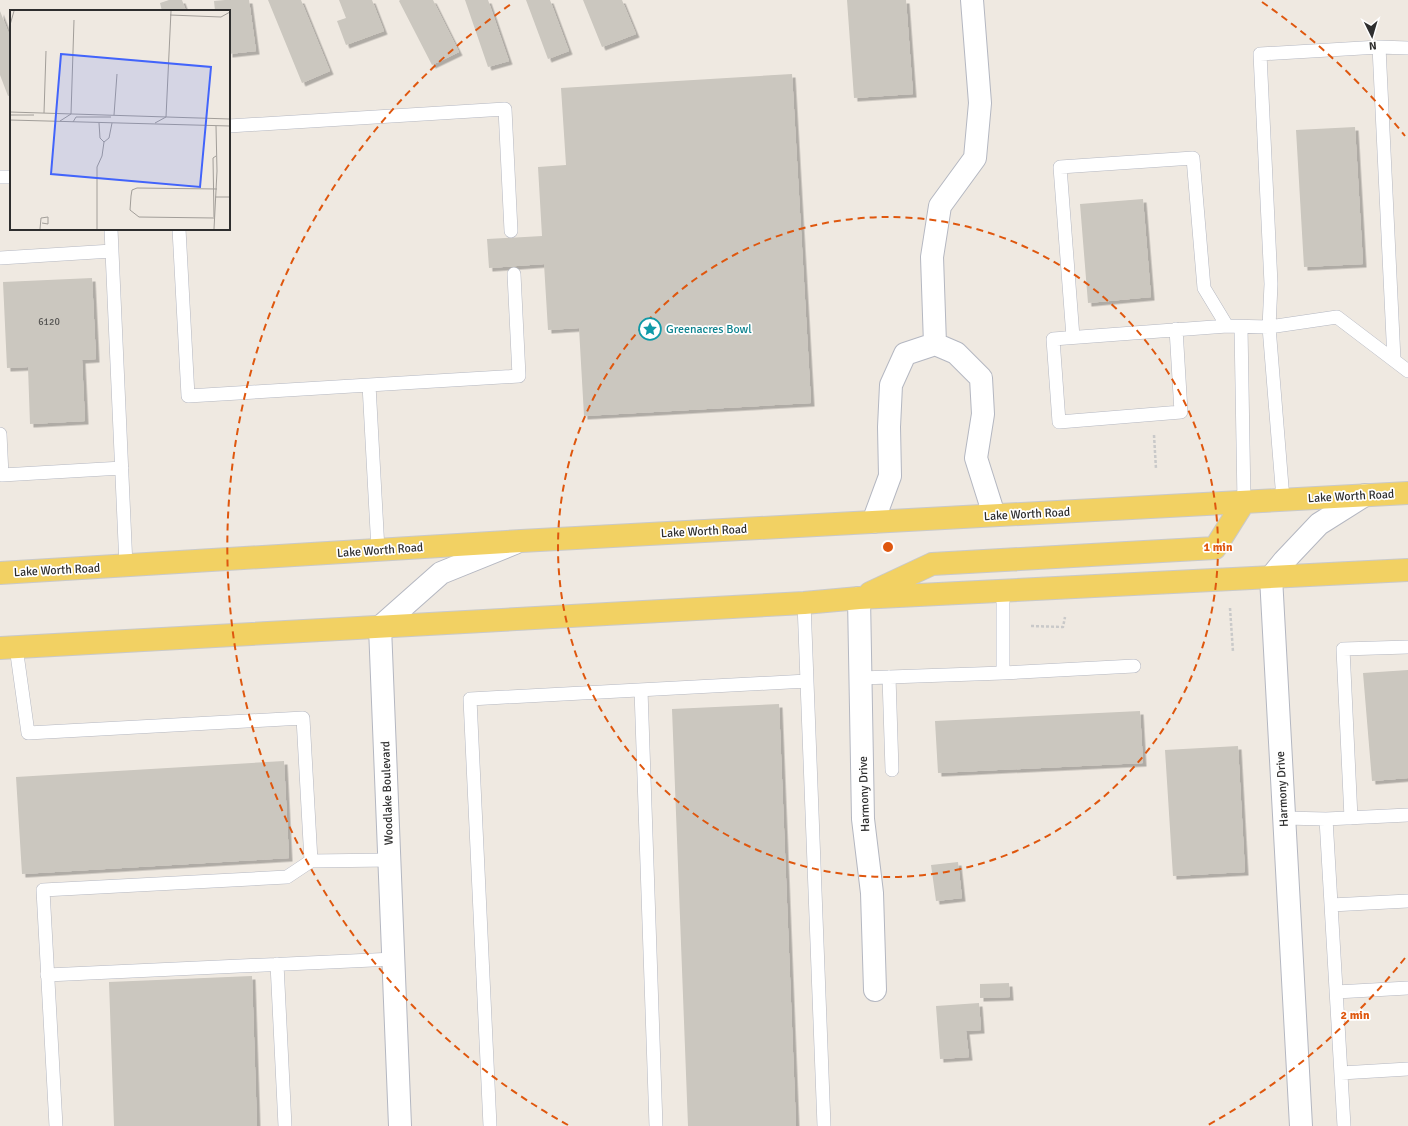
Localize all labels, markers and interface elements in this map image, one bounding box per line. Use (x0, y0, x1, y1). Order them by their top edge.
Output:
inset map (10, 10, 230, 230)
north arrow (1352, 16, 1392, 56)
text: N (1368, 39, 1377, 52)
house number: 6120 (38, 316, 60, 328)
place icon: Greenacres Bowl (637, 316, 663, 342)
place label: Greenacres Bowl (666, 322, 752, 337)
street label: Lake Worth Road (1308, 487, 1395, 506)
street label: Lake Worth Road (984, 505, 1071, 524)
street label: Lake Worth Road (661, 522, 748, 541)
street label: Lake Worth Road (336, 540, 424, 561)
centre of rings (881, 540, 895, 554)
text: 1 min (1204, 540, 1233, 555)
street label: Lake Worth Road (14, 561, 101, 580)
street label: Woodlake Boulevard (378, 741, 397, 845)
street label: Harmony Drive (1273, 751, 1292, 827)
street label: Harmony Drive (856, 756, 873, 832)
text: 2 min (1341, 1008, 1370, 1023)

